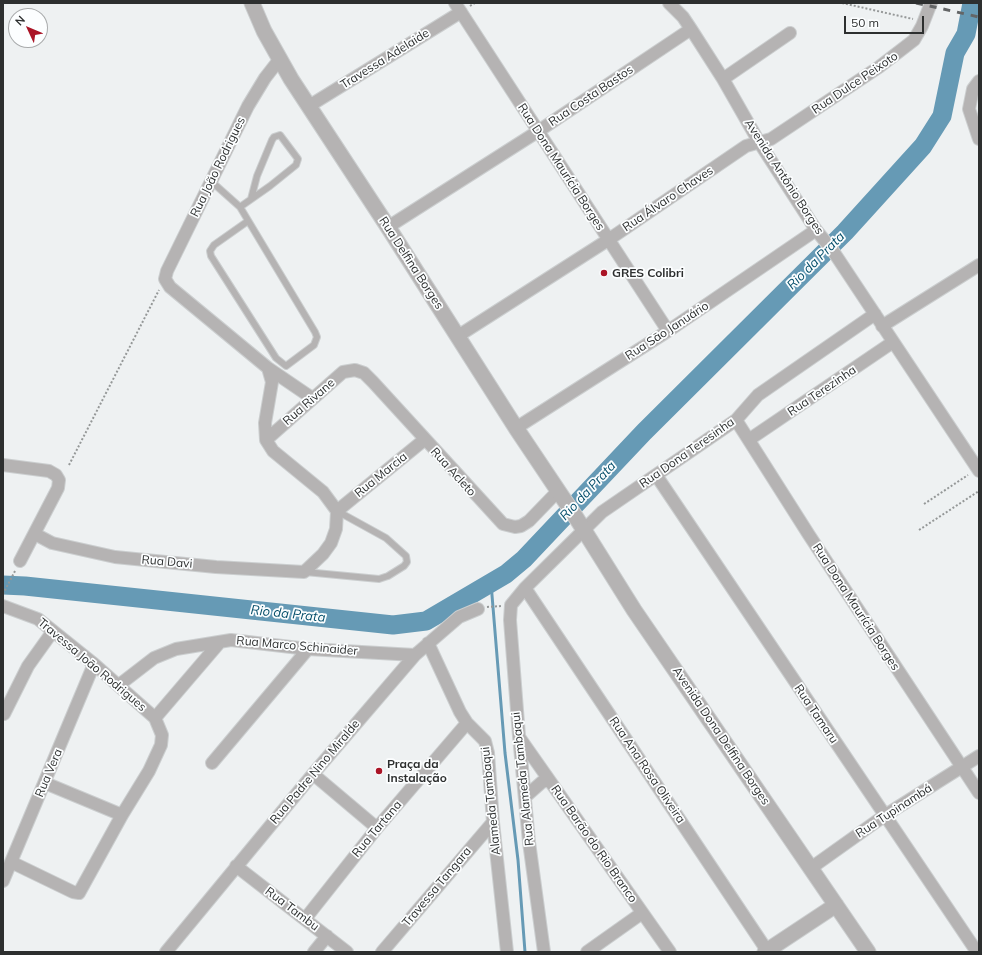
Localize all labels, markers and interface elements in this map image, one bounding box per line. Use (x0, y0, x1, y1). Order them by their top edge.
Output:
north arrow (8, 8, 48, 48)
scale bar (846, 8, 926, 34)
text: N (12, 13, 28, 28)
text: 50 m (851, 15, 879, 30)
street label: Travessa Adelaide (338, 26, 432, 92)
street label: Rua Dulce Peixoto (809, 49, 901, 117)
street label: Rua Costa Bastos (546, 62, 636, 130)
street label: Rua Dona Maurícia Borges (515, 101, 607, 233)
street label: Rua João Rodrigues (188, 115, 248, 219)
street label: Avenida Antônio Borges (741, 117, 827, 237)
street label: Rua Álvaro Chaves (620, 163, 716, 235)
street label: Rua Delfina Borges (376, 214, 446, 312)
water label: Rio da Prata (784, 229, 848, 293)
place label: GRES Colibri (612, 266, 684, 280)
marker: GRES Colibri (599, 268, 609, 278)
street label: Rua Sāo Januário (623, 299, 711, 363)
street label: Rua Terezinha (785, 363, 859, 419)
street label: Rua Rivane (280, 376, 338, 428)
street label: Rua Dona Teresinha (637, 415, 737, 491)
street label: Rua Acleto (427, 445, 479, 499)
street label: Rua Marcia (352, 449, 410, 501)
water label: Rio da Prata (557, 458, 619, 524)
street label: Rua Dona Maurícia Borges (810, 541, 902, 673)
street label: Rua Davi (141, 553, 193, 571)
water label: Rio da Prata (250, 602, 326, 626)
street label: Travessa Joāo Rodrigues (35, 615, 149, 715)
street label: Rua Marco Schinaider (236, 634, 358, 658)
street label: Avenida Dona Delfina Borges (669, 664, 773, 808)
street label: Rua Tamaru (791, 682, 841, 746)
street label: Rua Alameda Tambaqui (509, 711, 537, 847)
street label: Rua Ana Rosa Oliveira (606, 714, 688, 826)
street label: Rua Padre Nino Miralde (267, 717, 363, 827)
street label: Alameda Tambaqui (478, 746, 504, 856)
street label: Rua Vera (32, 747, 66, 799)
place label: Praça da Instalação (387, 757, 447, 785)
marker: Praça da Instalação (374, 766, 384, 776)
street label: Rua Tupinambá (853, 781, 935, 841)
street label: Rua Barão do Rio Branco (548, 782, 640, 906)
street label: Rua Tartana (349, 798, 405, 860)
street label: Travessa Tangara (400, 844, 474, 930)
street label: Rua Tambu (262, 884, 322, 934)

